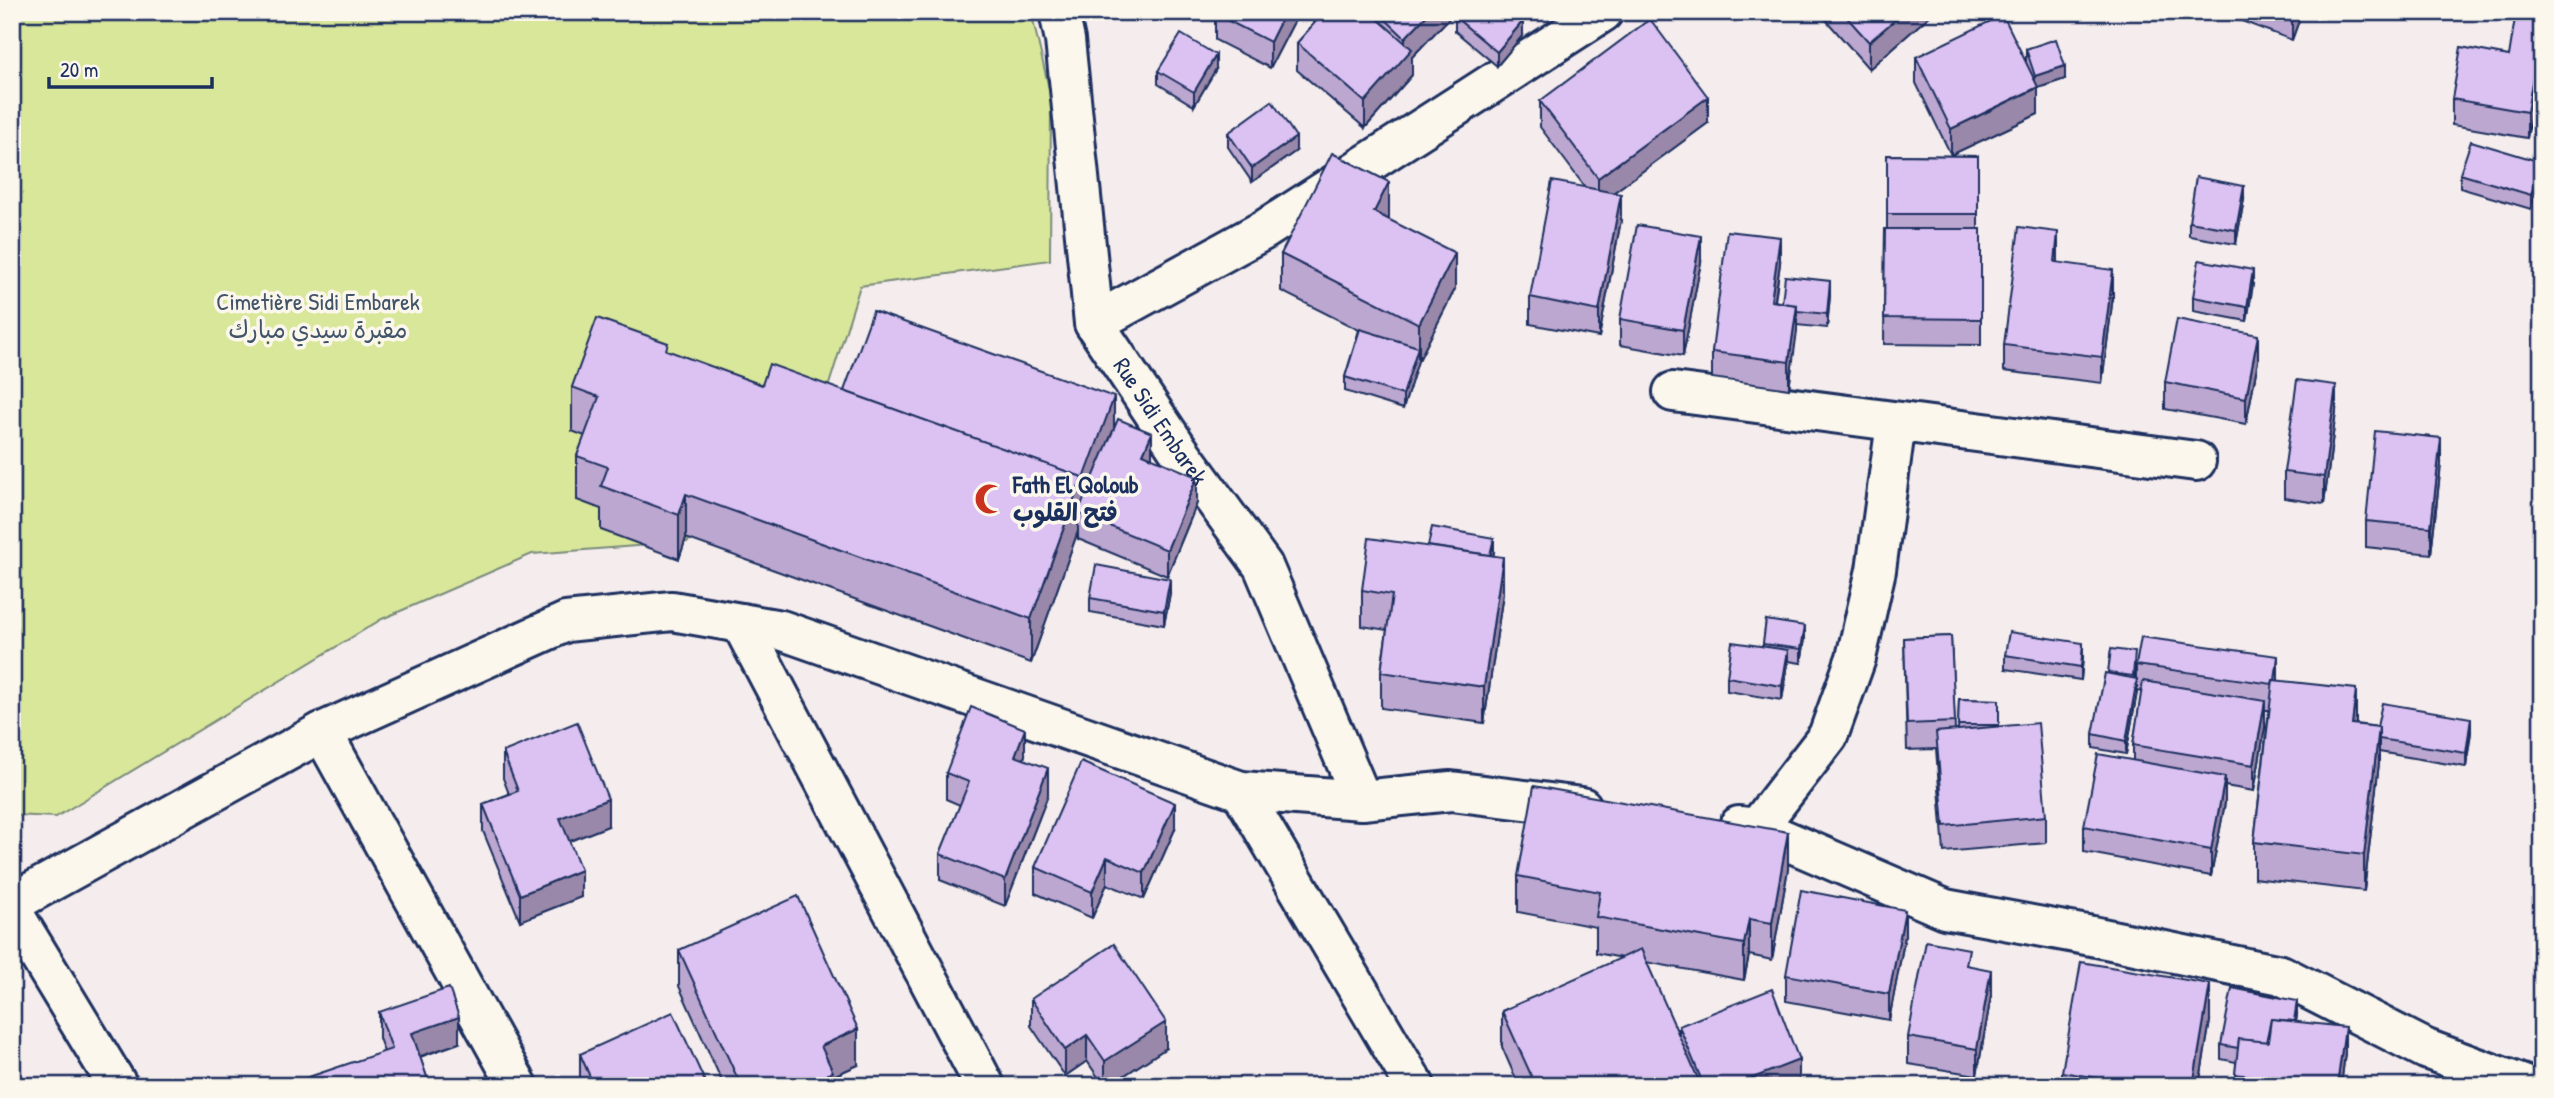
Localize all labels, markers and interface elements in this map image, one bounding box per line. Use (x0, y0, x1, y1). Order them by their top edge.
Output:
scale bar (49, 46, 212, 90)
text: 20 m (60, 55, 98, 84)
park label: Cimetière Sidi Embarek مقبرة سيدي مبارك (216, 285, 420, 347)
street label: Rue Sidi Embarek (1107, 351, 1216, 491)
place label: Fath El Qoloub فتح القلوب (1012, 468, 1139, 529)
mosque icon: Fath El Qoloub فتح القلوب (973, 482, 1007, 516)

